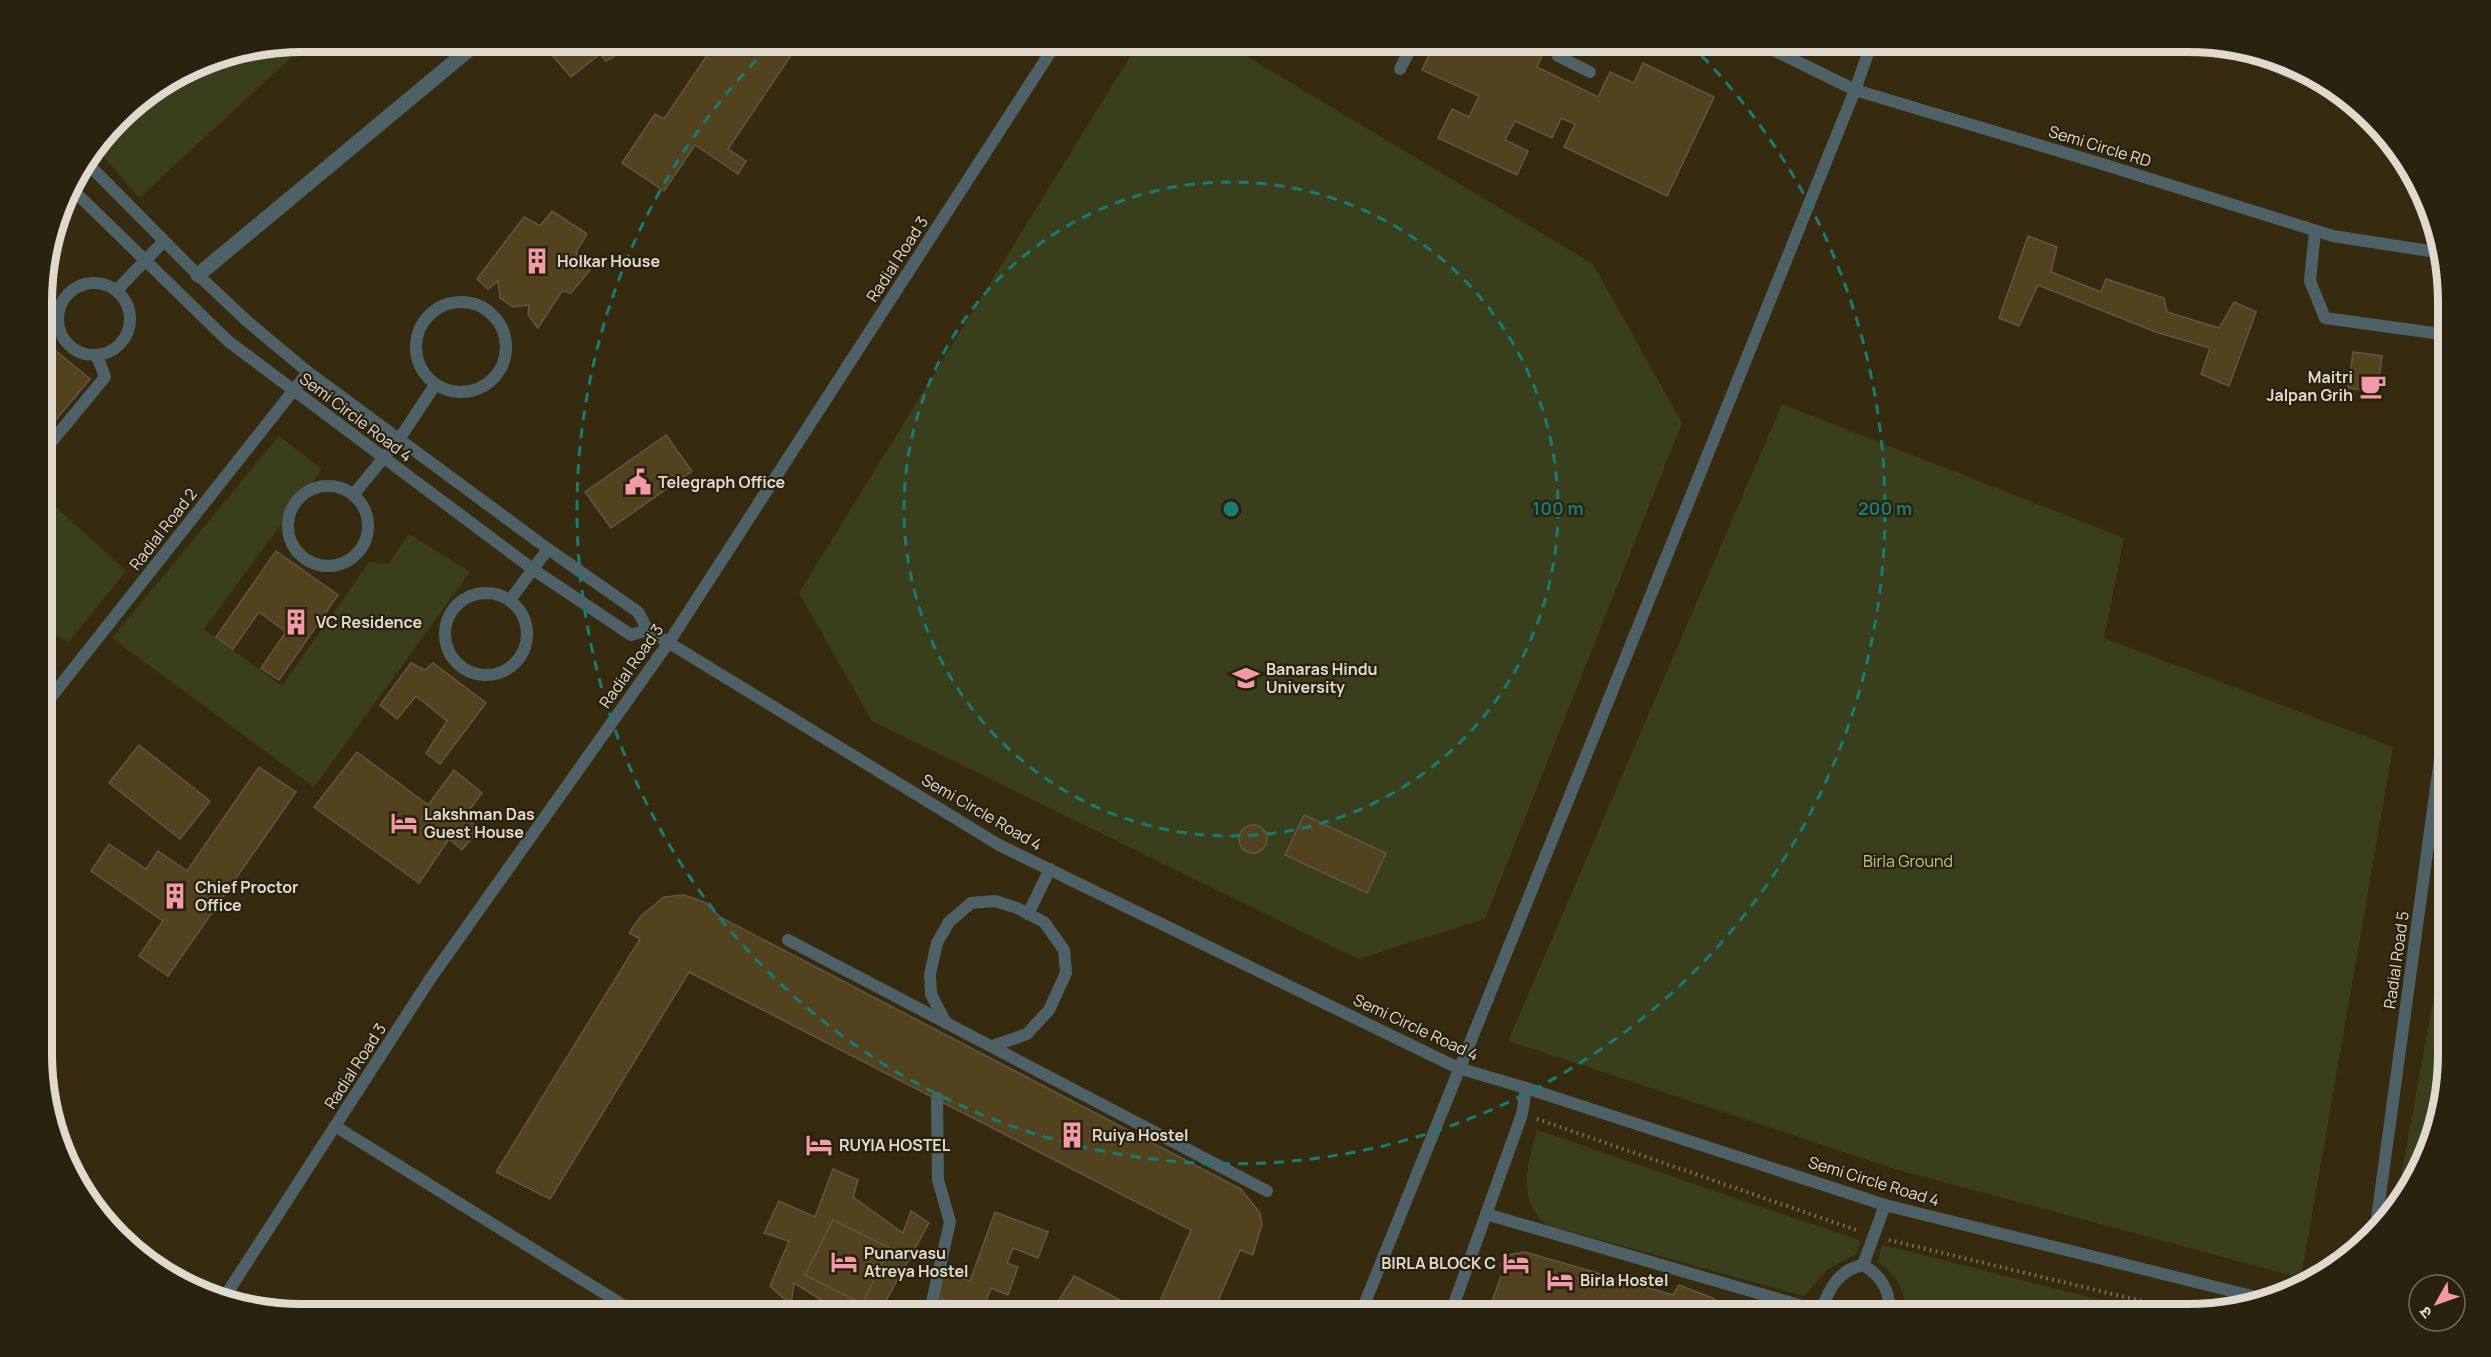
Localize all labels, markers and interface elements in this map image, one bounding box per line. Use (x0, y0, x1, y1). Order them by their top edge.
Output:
street label: Semi Circle RD (2046, 120, 2154, 172)
street label: Radial Road 3 (861, 212, 933, 306)
building icon: Holkar House (522, 246, 552, 276)
place label: Holkar House (557, 250, 660, 272)
place label: Maitri Jalpan Grih (2266, 366, 2353, 406)
street label: Semi Circle Road 4 (295, 367, 417, 467)
cafe icon: Maitri Jalpan Grih (2358, 371, 2388, 401)
public building icon: Telegraph Office (623, 467, 653, 497)
place label: Telegraph Office (658, 471, 786, 493)
street label: Radial Road 2 (124, 484, 202, 574)
text: 100 m (1532, 496, 1584, 520)
text: 200 m (1858, 496, 1912, 520)
centre of rings (1221, 499, 1241, 519)
building icon: VC Residence (281, 607, 311, 637)
place label: VC Residence (316, 611, 422, 633)
street label: Radial Road 3 (594, 620, 668, 712)
place label: Banaras Hindu University (1266, 658, 1378, 698)
school or university icon: Banaras Hindu University (1231, 663, 1261, 693)
street label: Semi Circle Road 4 (918, 769, 1046, 855)
place label: Lakshman Das Guest House (424, 803, 535, 843)
hotel icon: Lakshman Das Guest House (389, 808, 419, 838)
park label: Birla Ground (1863, 850, 1953, 872)
place label: Chief Proctor Office (195, 876, 299, 916)
building icon: Chief Proctor Office (160, 881, 190, 911)
street label: Radial Road 5 (2378, 910, 2414, 1010)
street label: Semi Circle Road 4 (1350, 988, 1482, 1066)
street label: Radial Road 3 (319, 1019, 391, 1113)
building icon: Ruiya Hostel (1057, 1120, 1087, 1150)
place label: Ruiya Hostel (1092, 1124, 1189, 1146)
hotel icon: RUYIA HOSTEL (804, 1130, 834, 1160)
place label: RUYIA HOSTEL (839, 1134, 951, 1156)
street label: Semi Circle Road 4 (1806, 1151, 1942, 1211)
place label: Punarvasu Atreya Hostel (864, 1242, 969, 1282)
hotel icon: Punarvasu Atreya Hostel (829, 1247, 859, 1277)
hotel icon: BIRLA BLOCK C (1501, 1248, 1531, 1278)
place label: BIRLA BLOCK C (1381, 1252, 1496, 1274)
hotel icon: Birla Hostel (1545, 1265, 1575, 1295)
place label: Birla Hostel (1580, 1269, 1668, 1291)
north arrow (2407, 1273, 2467, 1333)
text: उ (2414, 1302, 2437, 1323)

